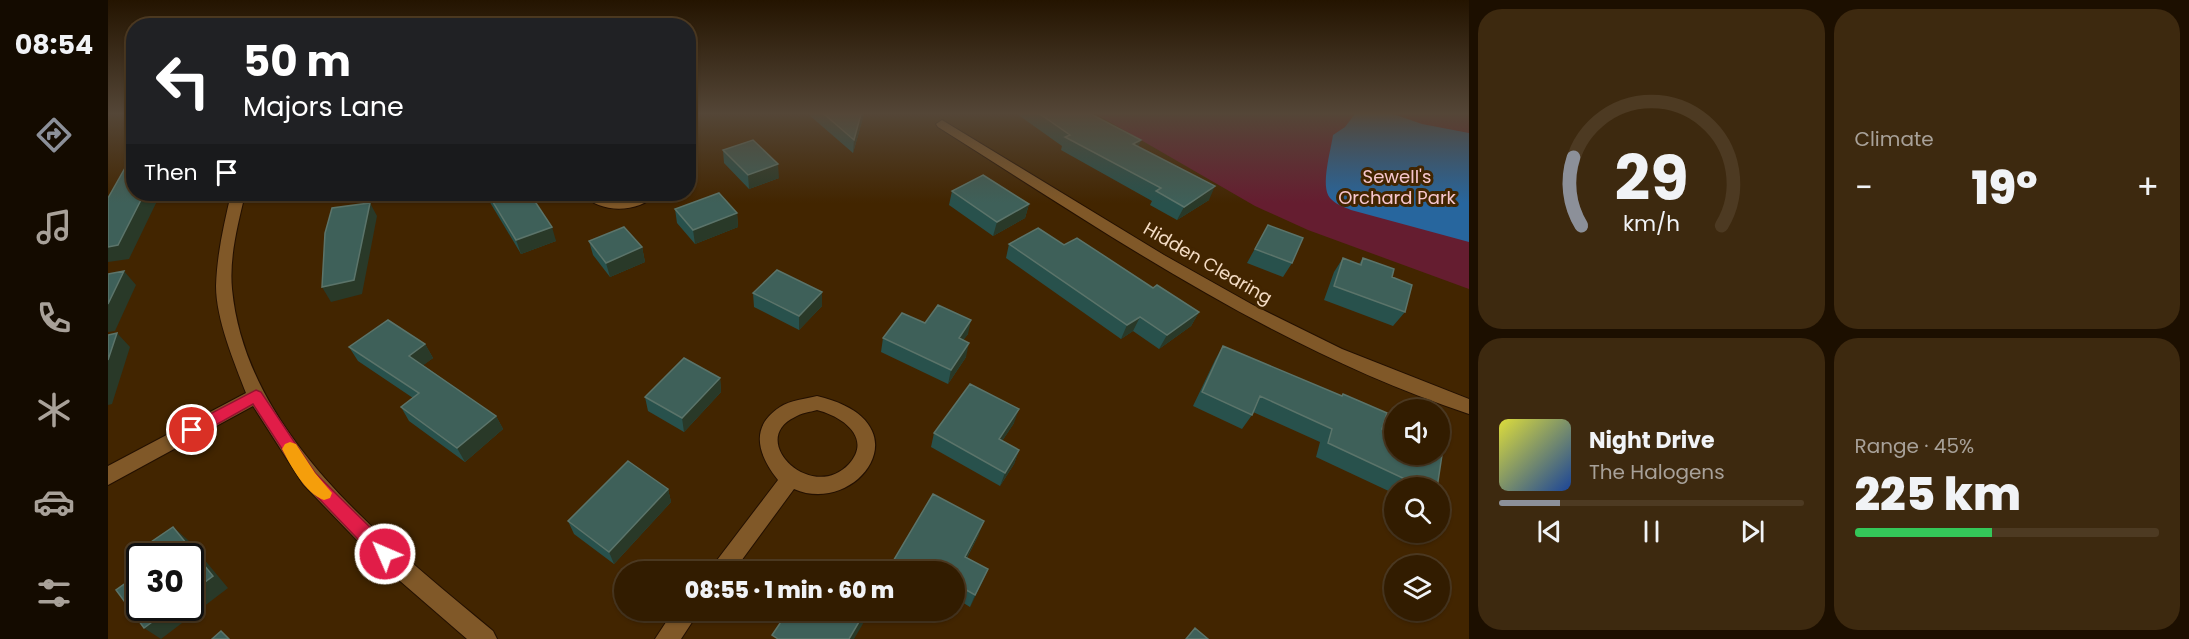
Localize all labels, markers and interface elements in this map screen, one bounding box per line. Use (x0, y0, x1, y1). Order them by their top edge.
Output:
text: 08:54 (15, 26, 93, 63)
text: 50 m (243, 32, 351, 91)
icon: left (144, 42, 222, 120)
text: Majors Lane (243, 88, 404, 125)
icon: directions (33, 114, 75, 156)
text: Climate (1855, 125, 1934, 153)
text: 29 (1614, 134, 1688, 222)
icon: arrive (210, 156, 243, 189)
text: Then (144, 157, 198, 188)
text: 19° (1971, 157, 2038, 220)
park label: Sewell's Orchard Park (1338, 164, 1457, 210)
text: − (1855, 164, 1873, 211)
text: + (2136, 164, 2159, 211)
icon: music (33, 206, 75, 248)
text: km/h (1623, 208, 1680, 239)
street label: Hidden Clearing (1139, 216, 1277, 310)
icon: phone (33, 297, 75, 339)
icon: climate (33, 389, 75, 431)
map controls (1384, 399, 1450, 621)
button: sound (1384, 399, 1450, 465)
pin (166, 404, 217, 455)
icon: arrive (175, 413, 208, 446)
text: Night Drive (1589, 425, 1715, 456)
text: Range · 45% (1855, 432, 1974, 460)
text: The Halogens (1589, 458, 1725, 486)
text: 225 km (1855, 463, 2021, 526)
button: search (1384, 477, 1450, 543)
icon: car (33, 481, 75, 523)
icon: previous (1533, 515, 1566, 548)
icon: pause (1635, 515, 1668, 548)
icon: next (1736, 515, 1769, 548)
position arrow (353, 522, 417, 586)
speed limit sign: 30 (126, 543, 204, 621)
button: layers (1384, 555, 1450, 621)
icon: filters (33, 572, 75, 614)
text: 08:55 · 1 min · 60 m (685, 575, 894, 606)

